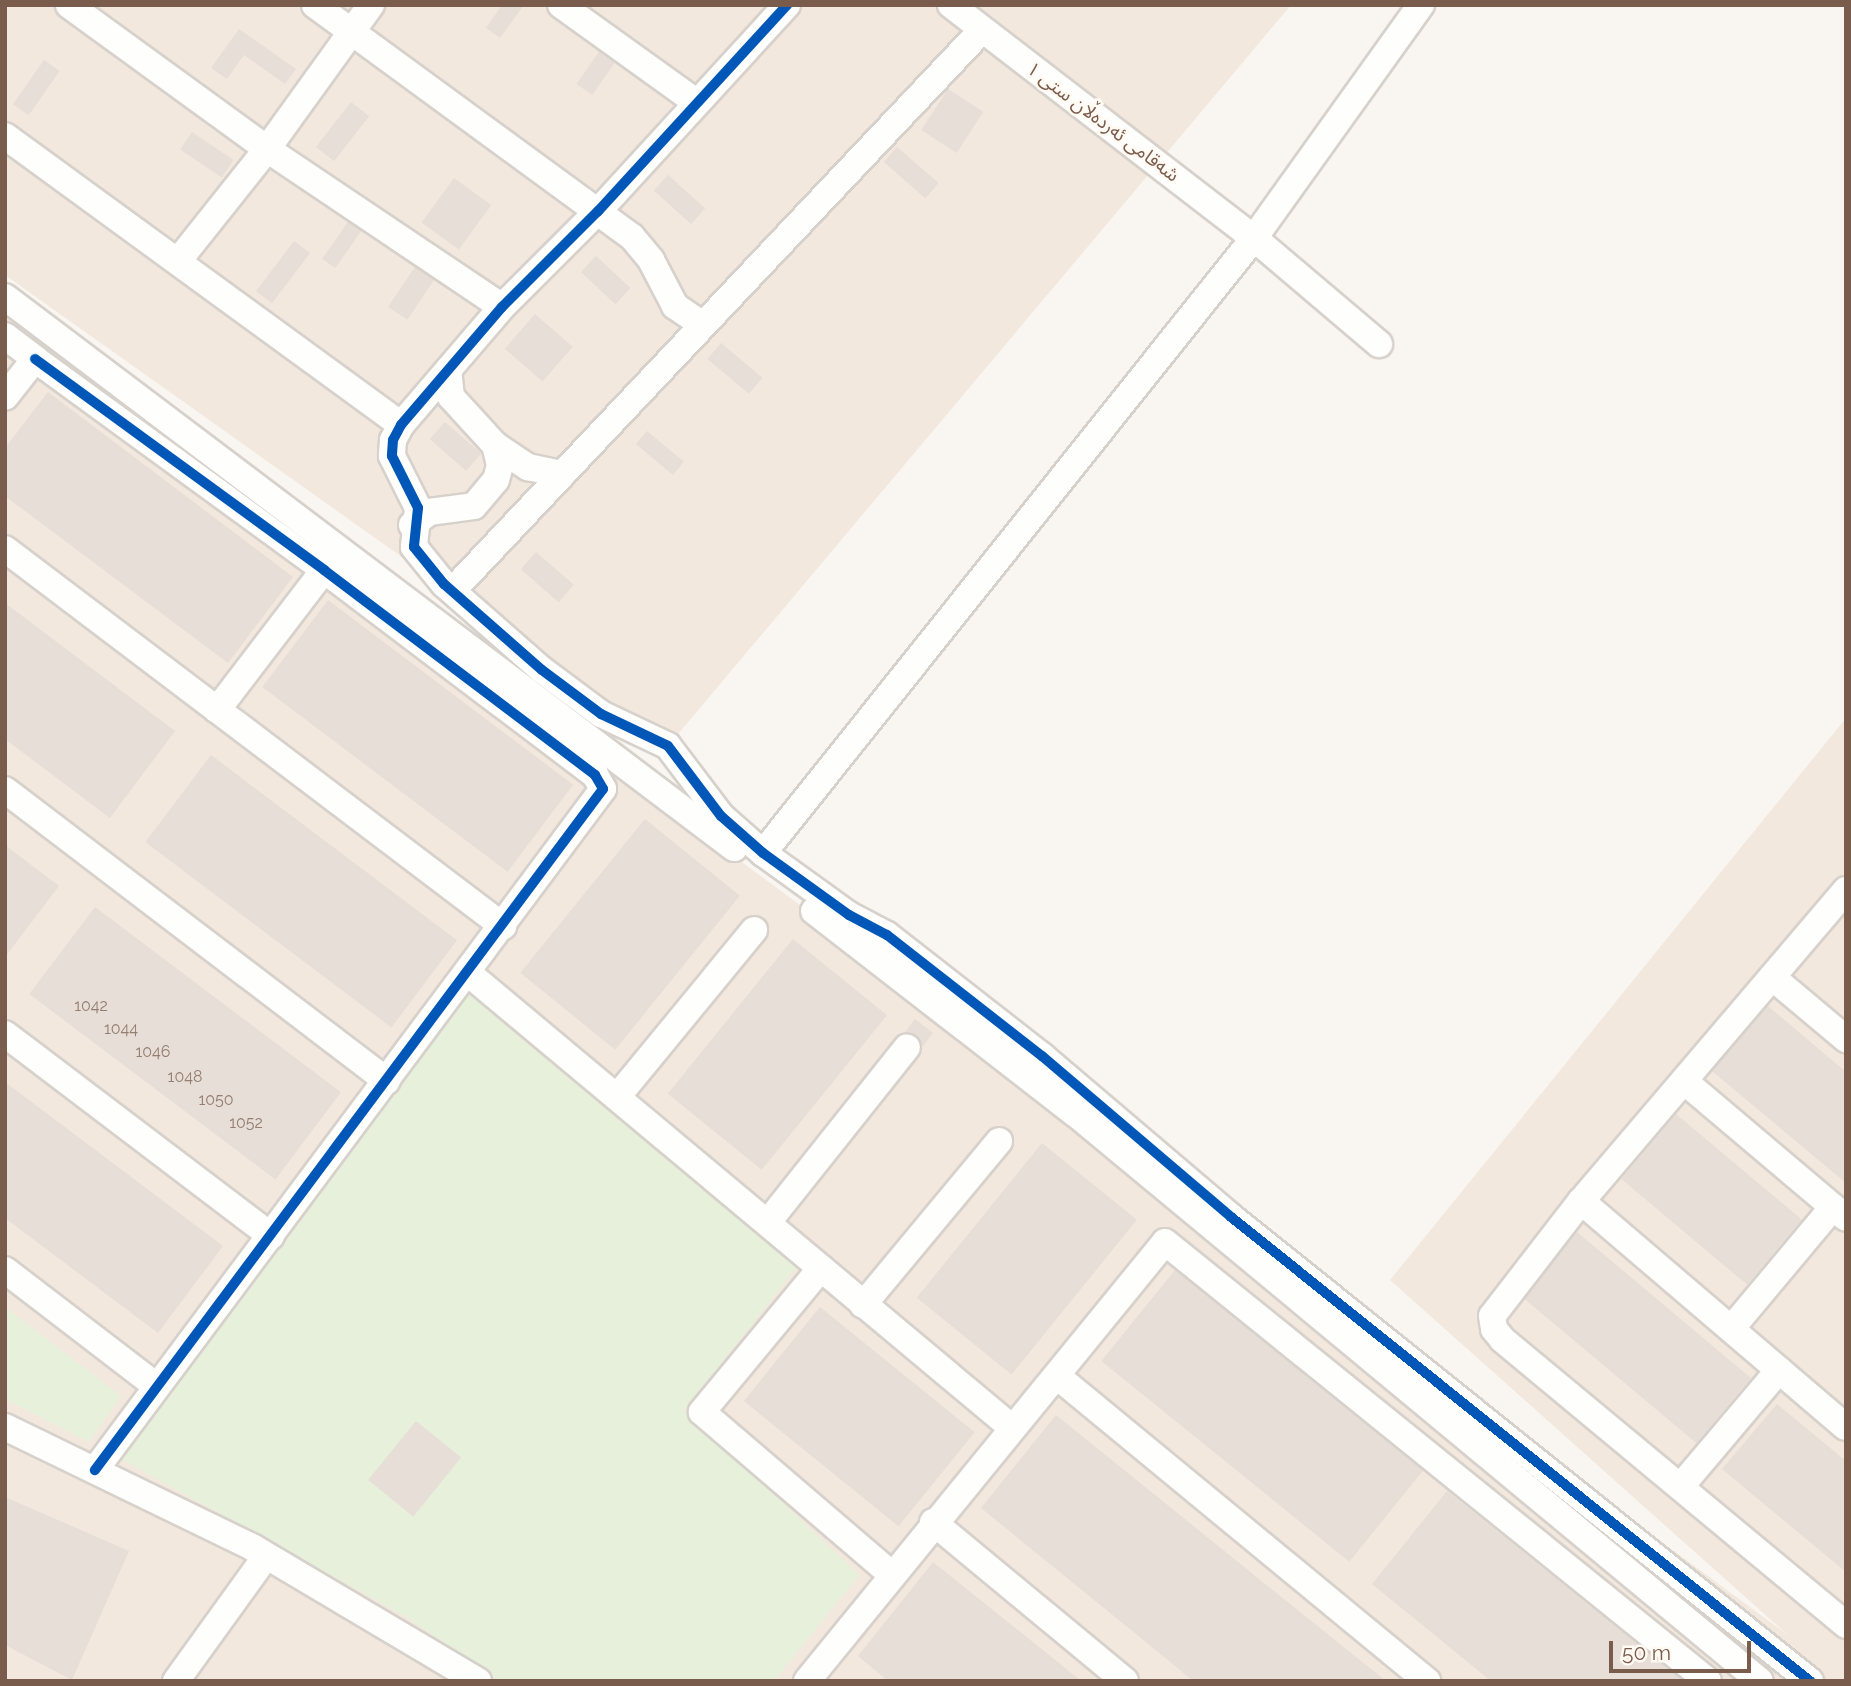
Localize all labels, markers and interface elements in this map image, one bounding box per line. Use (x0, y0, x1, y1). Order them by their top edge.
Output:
street label: شەقامی ئەردەڵان ستی ١ (1022, 57, 1184, 187)
house number: 1042 (74, 996, 108, 1016)
house number: 1044 (104, 1019, 138, 1039)
house number: 1046 (135, 1042, 171, 1062)
house number: 1048 (168, 1067, 202, 1087)
house number: 1050 (198, 1090, 234, 1110)
house number: 1052 (229, 1113, 263, 1133)
scale bar (1613, 1626, 1755, 1670)
text: 50 m (1622, 1640, 1671, 1665)

